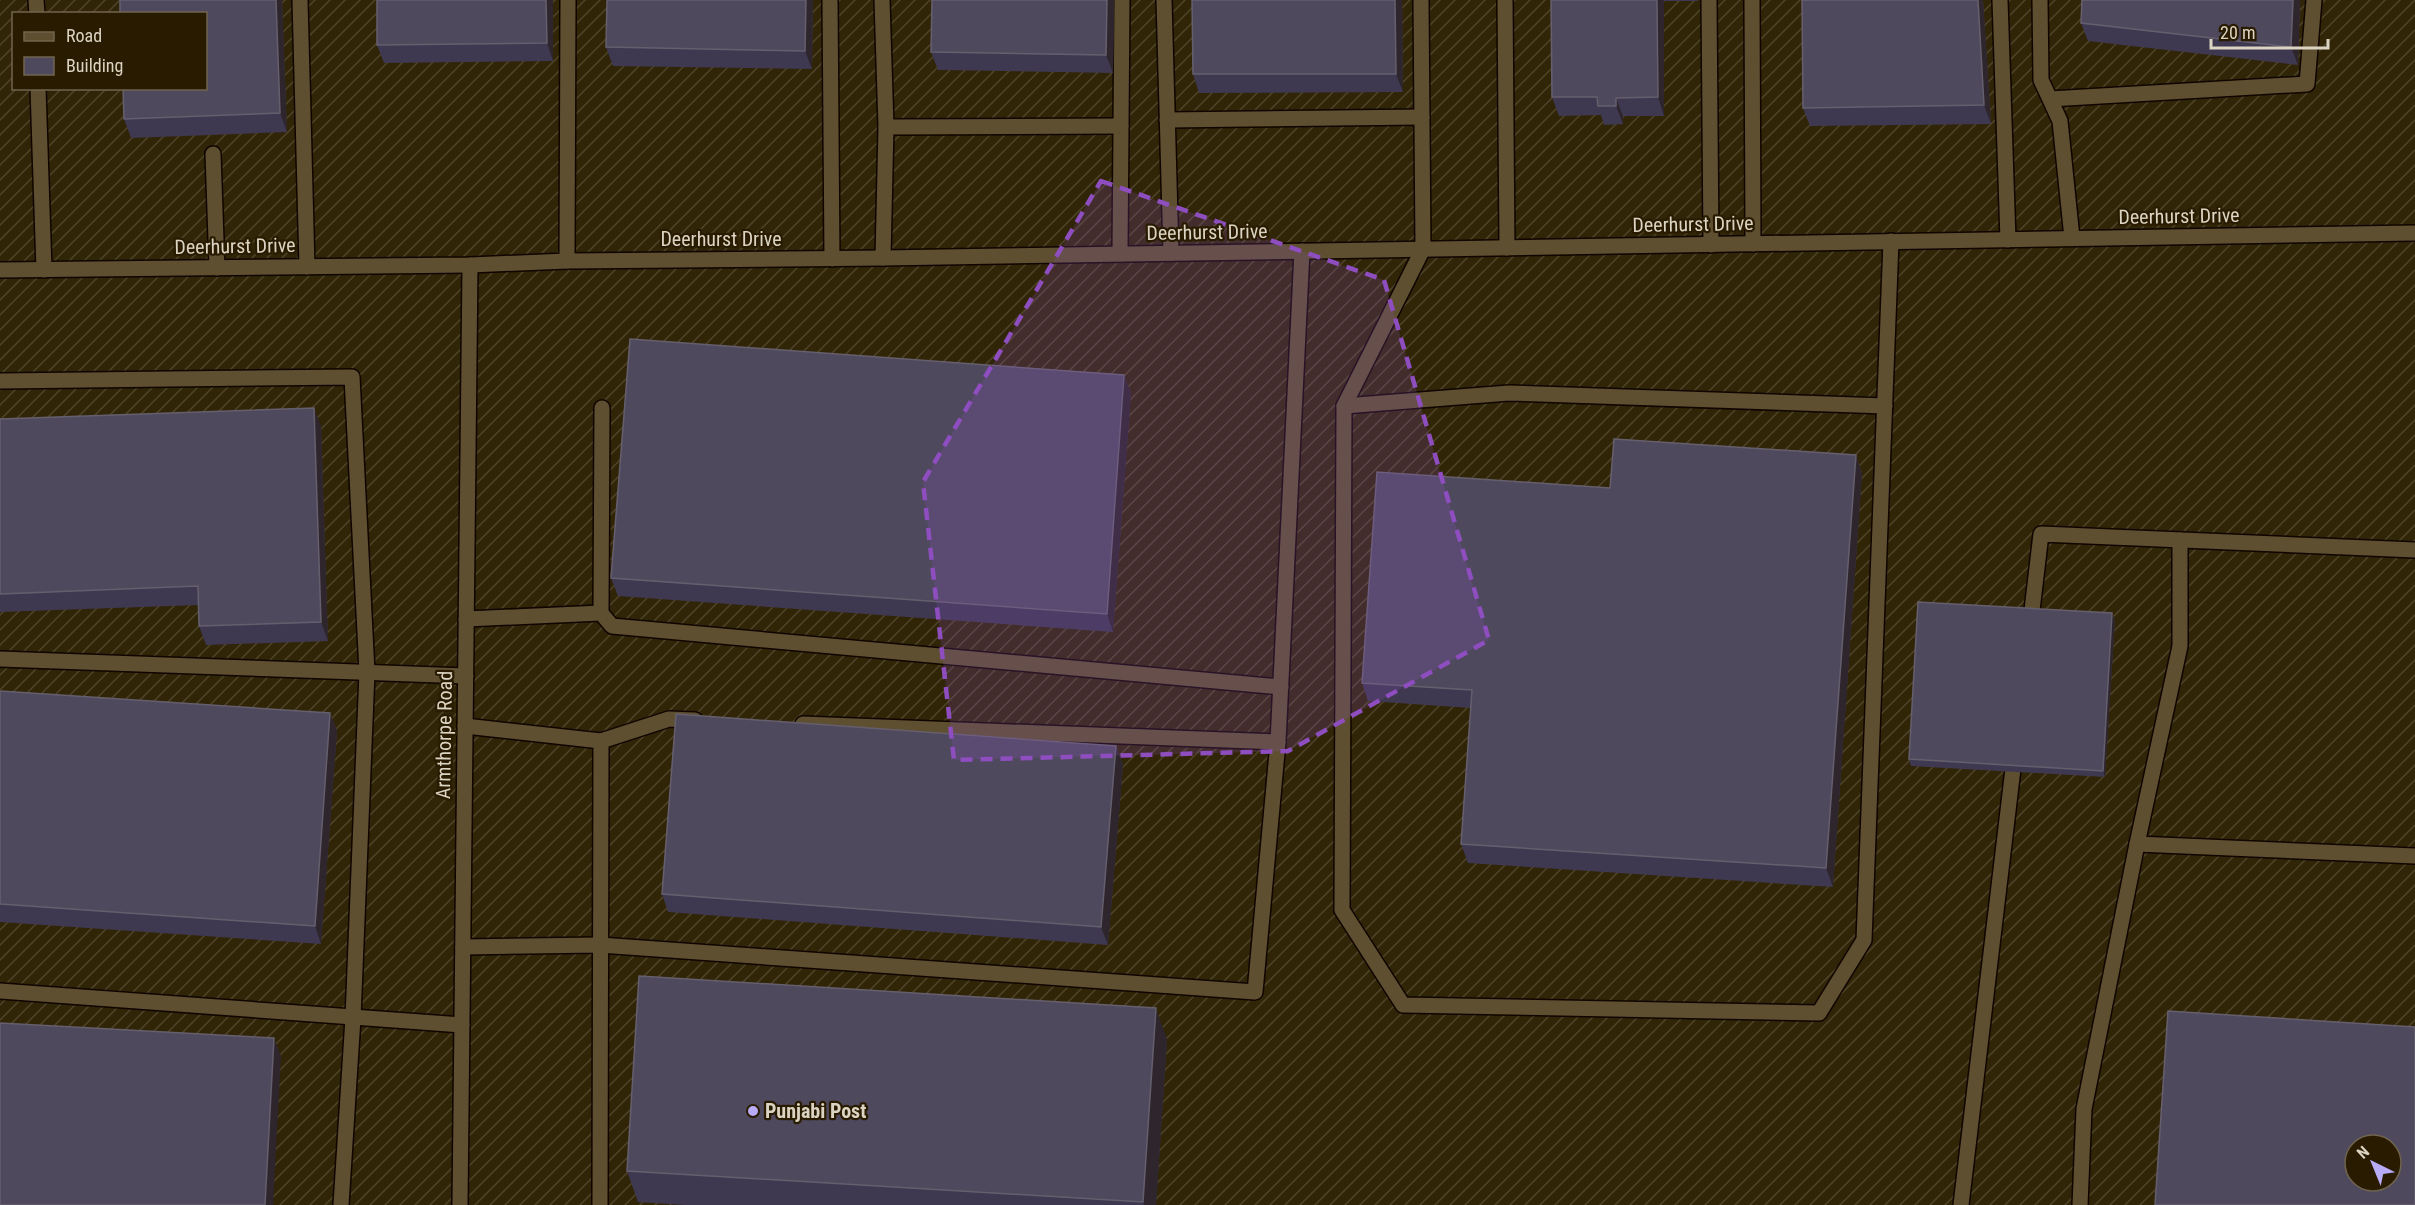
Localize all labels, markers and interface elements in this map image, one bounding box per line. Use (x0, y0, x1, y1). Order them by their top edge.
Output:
legend (12, 12, 207, 90)
scale bar (2211, 12, 2328, 50)
text: 20 m (2220, 22, 2255, 43)
text: Road (66, 25, 102, 46)
text: Building (66, 55, 123, 76)
street label: Deerhurst Drive (2118, 203, 2240, 229)
street label: Deerhurst Drive (1632, 211, 1754, 237)
street label: Deerhurst Drive (1146, 219, 1268, 245)
street label: Deerhurst Drive (660, 227, 782, 251)
street label: Deerhurst Drive (174, 233, 296, 259)
street label: Armthorpe Road (431, 671, 457, 799)
place label: Punjabi Post (765, 1099, 866, 1123)
marker: Punjabi Post (746, 1104, 760, 1118)
north arrow (2343, 1133, 2403, 1193)
text: N (2353, 1142, 2373, 1163)

